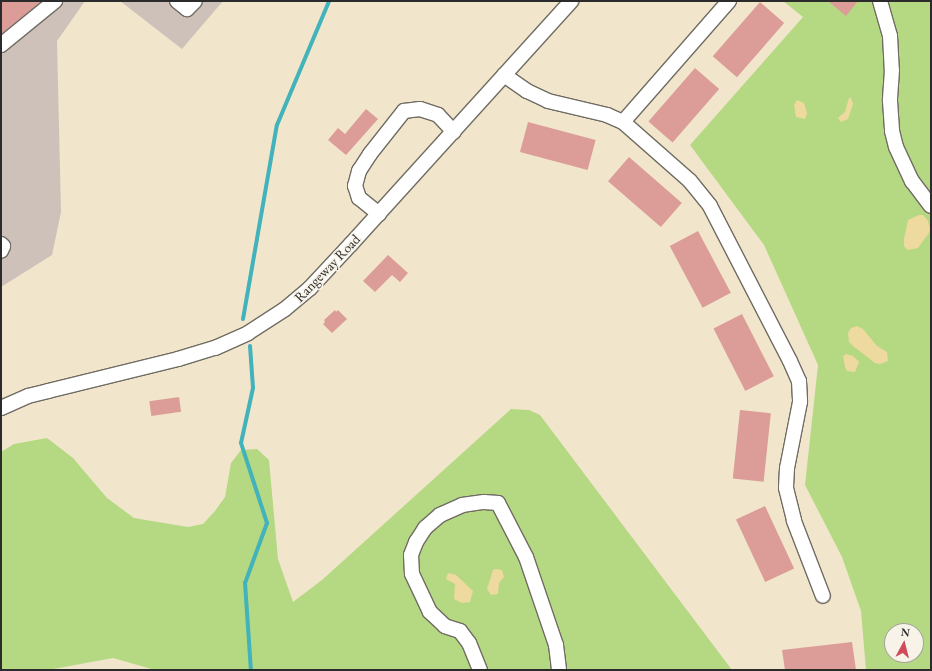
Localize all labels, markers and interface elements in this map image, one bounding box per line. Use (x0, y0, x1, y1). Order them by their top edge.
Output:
street label: Rangeway Road (291, 231, 363, 305)
north arrow (884, 623, 924, 663)
text: N (900, 625, 911, 640)

